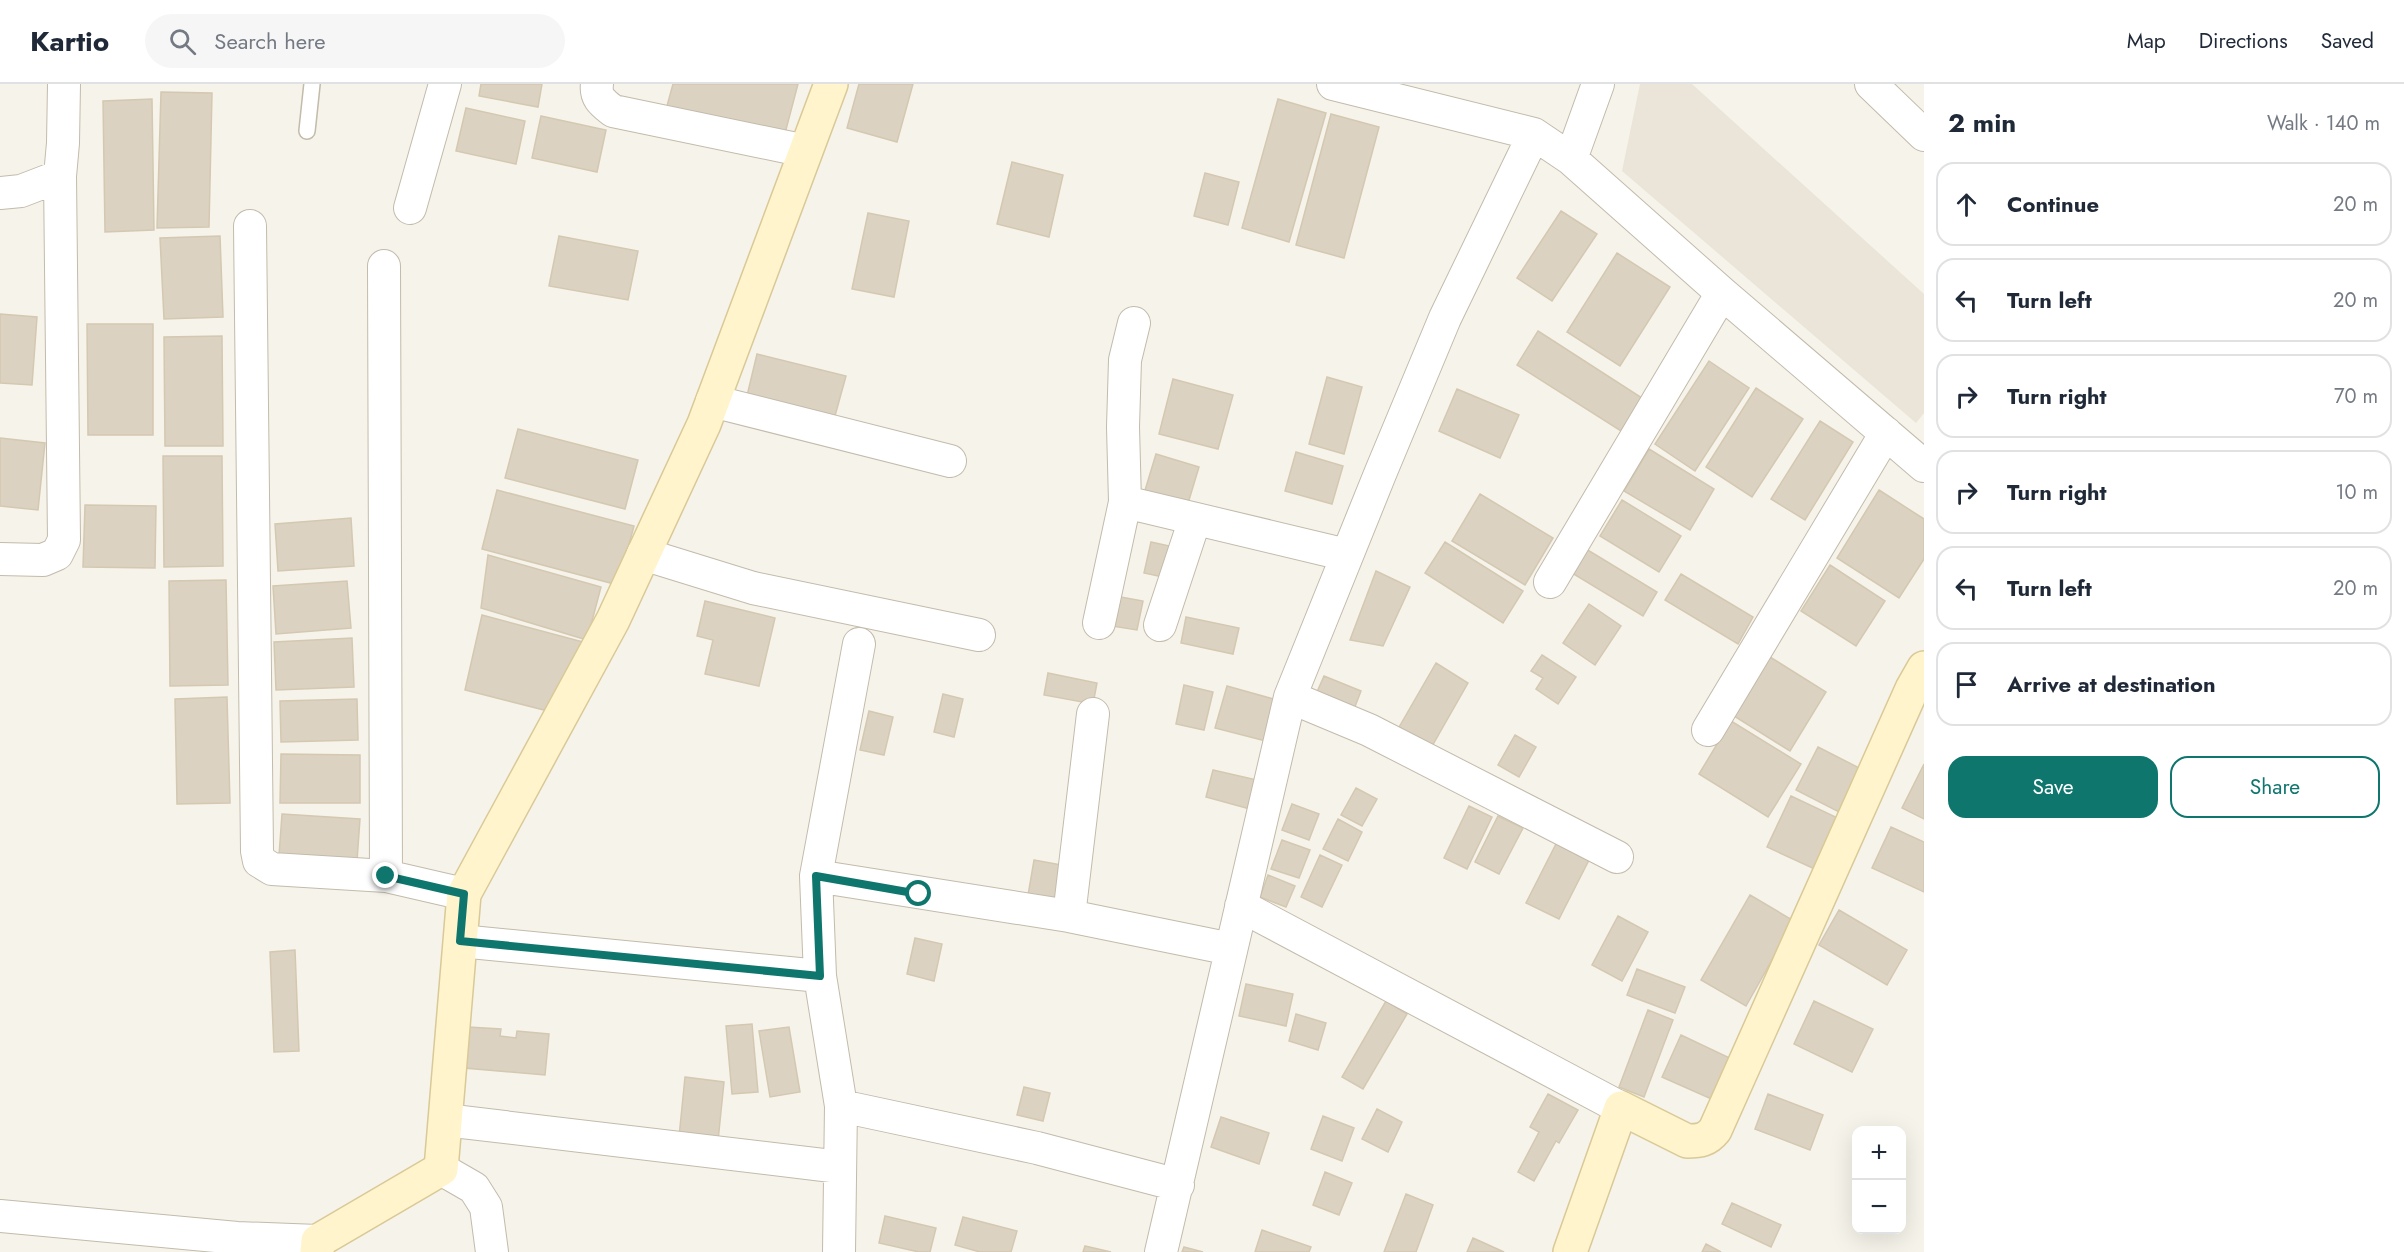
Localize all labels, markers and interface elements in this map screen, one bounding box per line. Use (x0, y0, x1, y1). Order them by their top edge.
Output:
search box (145, 14, 565, 68)
text: Kartio (30, 21, 109, 62)
icon: search (166, 25, 199, 58)
text: Search here (214, 25, 326, 57)
text: Map (2127, 26, 2166, 56)
text: Directions (2199, 26, 2288, 56)
text: Saved (2321, 26, 2374, 56)
text: 2 min (1948, 104, 2016, 142)
text: Walk · 140 m (2267, 109, 2380, 138)
icon: ahead (1950, 188, 1983, 221)
text: Continue (2007, 188, 2099, 220)
text: 20 m (2333, 190, 2378, 219)
icon: left (1950, 284, 1983, 317)
text: Turn left (2007, 284, 2092, 316)
text: 20 m (2333, 286, 2378, 315)
icon: right (1950, 380, 1983, 413)
text: Turn right (2007, 380, 2107, 412)
text: 70 m (2334, 382, 2378, 411)
icon: right (1950, 476, 1983, 509)
text: Turn right (2007, 476, 2107, 508)
text: 10 m (2335, 478, 2378, 507)
icon: left (1950, 572, 1983, 605)
text: Turn left (2007, 572, 2092, 604)
text: 20 m (2333, 574, 2378, 603)
icon: arrive (1950, 668, 1983, 701)
text: Arrive at destination (2007, 668, 2216, 700)
button: Save (1948, 756, 2158, 818)
button: Share (2170, 756, 2380, 818)
route end (372, 862, 398, 888)
route start (905, 880, 931, 906)
map controls (1852, 1126, 1906, 1234)
button: + (1852, 1126, 1906, 1180)
button: − (1852, 1180, 1906, 1234)

